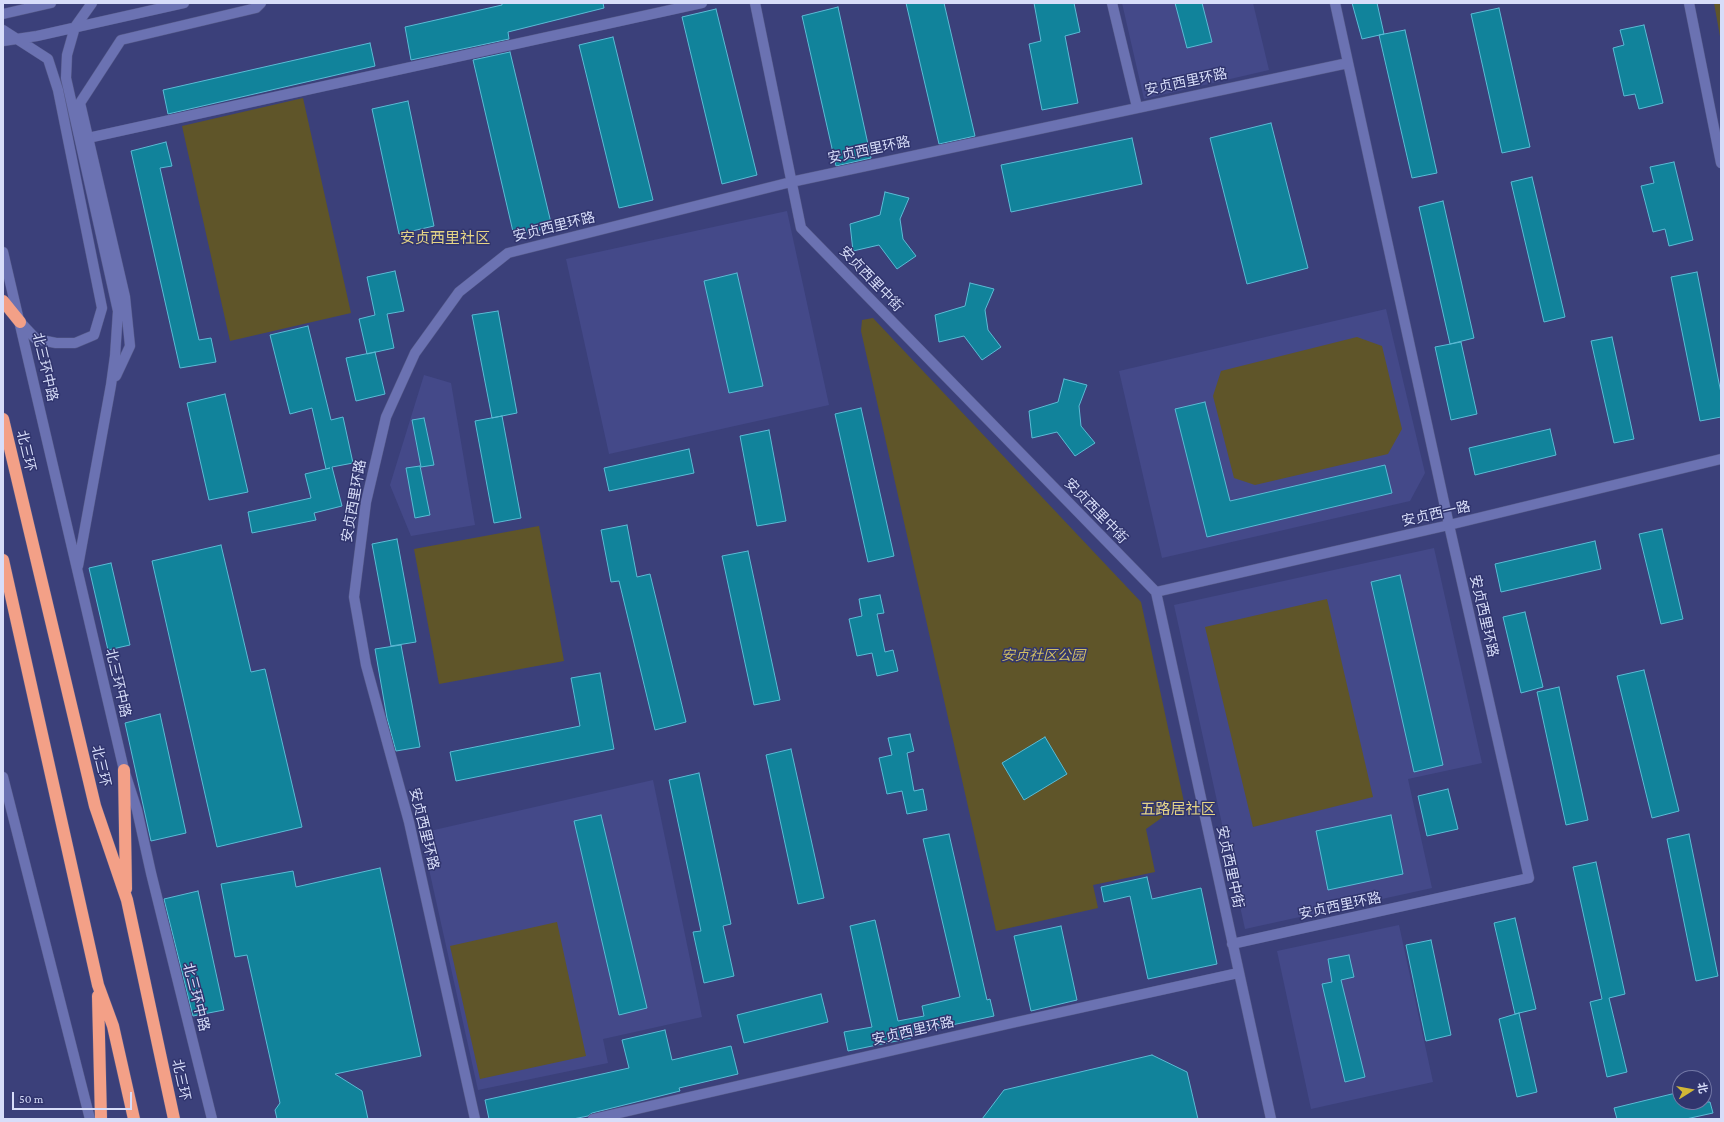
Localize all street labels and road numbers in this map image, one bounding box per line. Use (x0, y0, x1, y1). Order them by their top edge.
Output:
street label: 安贞西里环路 (1143, 65, 1229, 99)
street label: 安贞西里环路 (826, 133, 912, 167)
street label: 安贞西里环路 (511, 209, 597, 245)
street label: 安贞西里中街 (836, 243, 906, 315)
street label: 北三环中路 (29, 331, 61, 403)
street label: 北三环 (13, 429, 39, 473)
street label: 安贞西里环路 (338, 458, 370, 544)
street label: 安贞西里中街 (1061, 475, 1131, 547)
street label: 安贞西一路 (1400, 498, 1472, 530)
street label: 安贞西里环路 (1466, 573, 1502, 659)
street label: 北三环中路 (102, 647, 134, 719)
street label: 北三环 (88, 744, 114, 788)
street label: 安贞西里环路 (406, 786, 442, 872)
street label: 安贞西里中街 (1213, 824, 1247, 910)
street label: 安贞西里环路 (1297, 889, 1383, 923)
street label: 北三环中路 (179, 961, 213, 1033)
street label: 安贞西里环路 (870, 1013, 956, 1049)
street label: 北三环 (168, 1058, 194, 1102)

